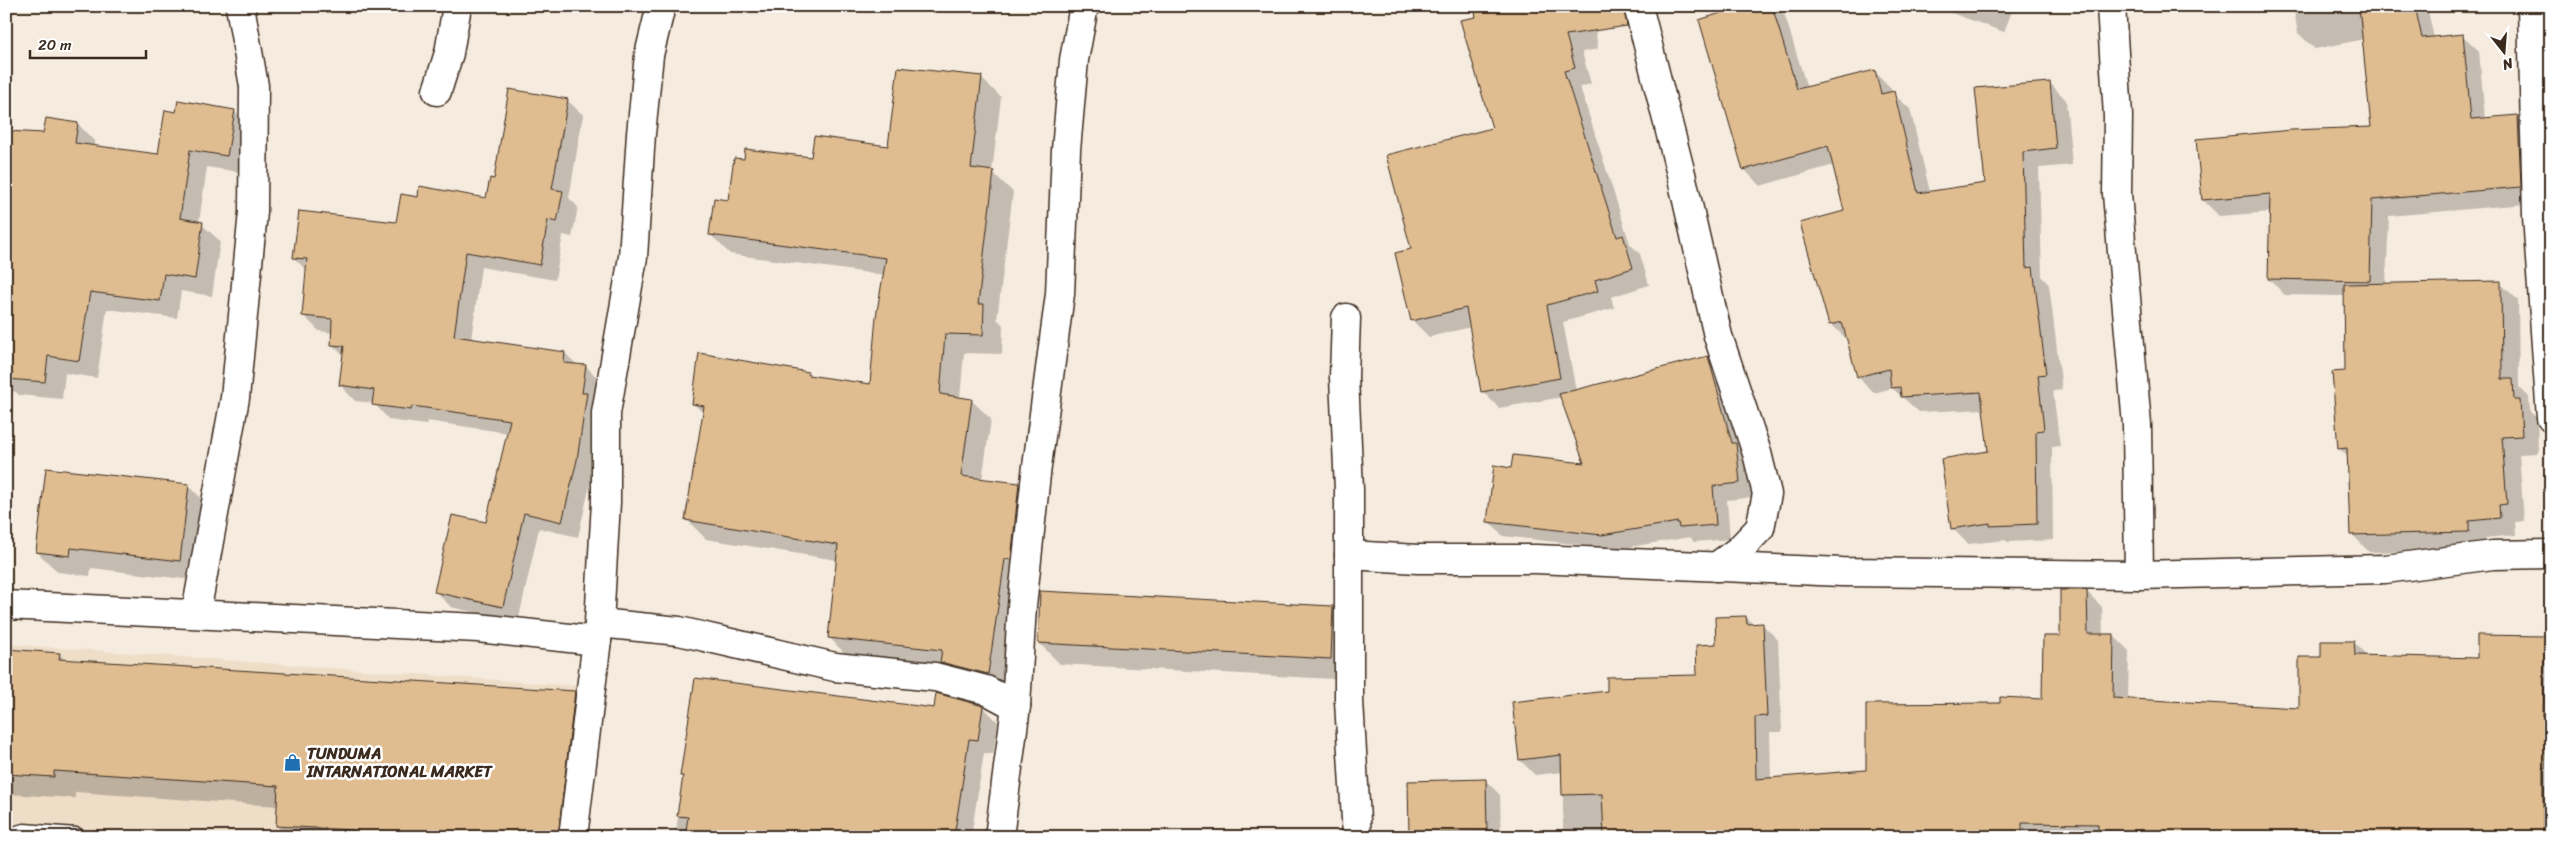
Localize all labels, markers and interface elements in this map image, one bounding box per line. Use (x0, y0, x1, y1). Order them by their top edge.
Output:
scale bar (30, 28, 146, 60)
north arrow (2480, 28, 2530, 78)
text: 20 m (38, 32, 72, 58)
text: N (2499, 50, 2517, 77)
place label: TUNDUMA INTARNATIONAL MARKET (306, 739, 493, 786)
shop icon: TUNDUMA INTARNATIONAL MARKET (283, 752, 303, 772)

